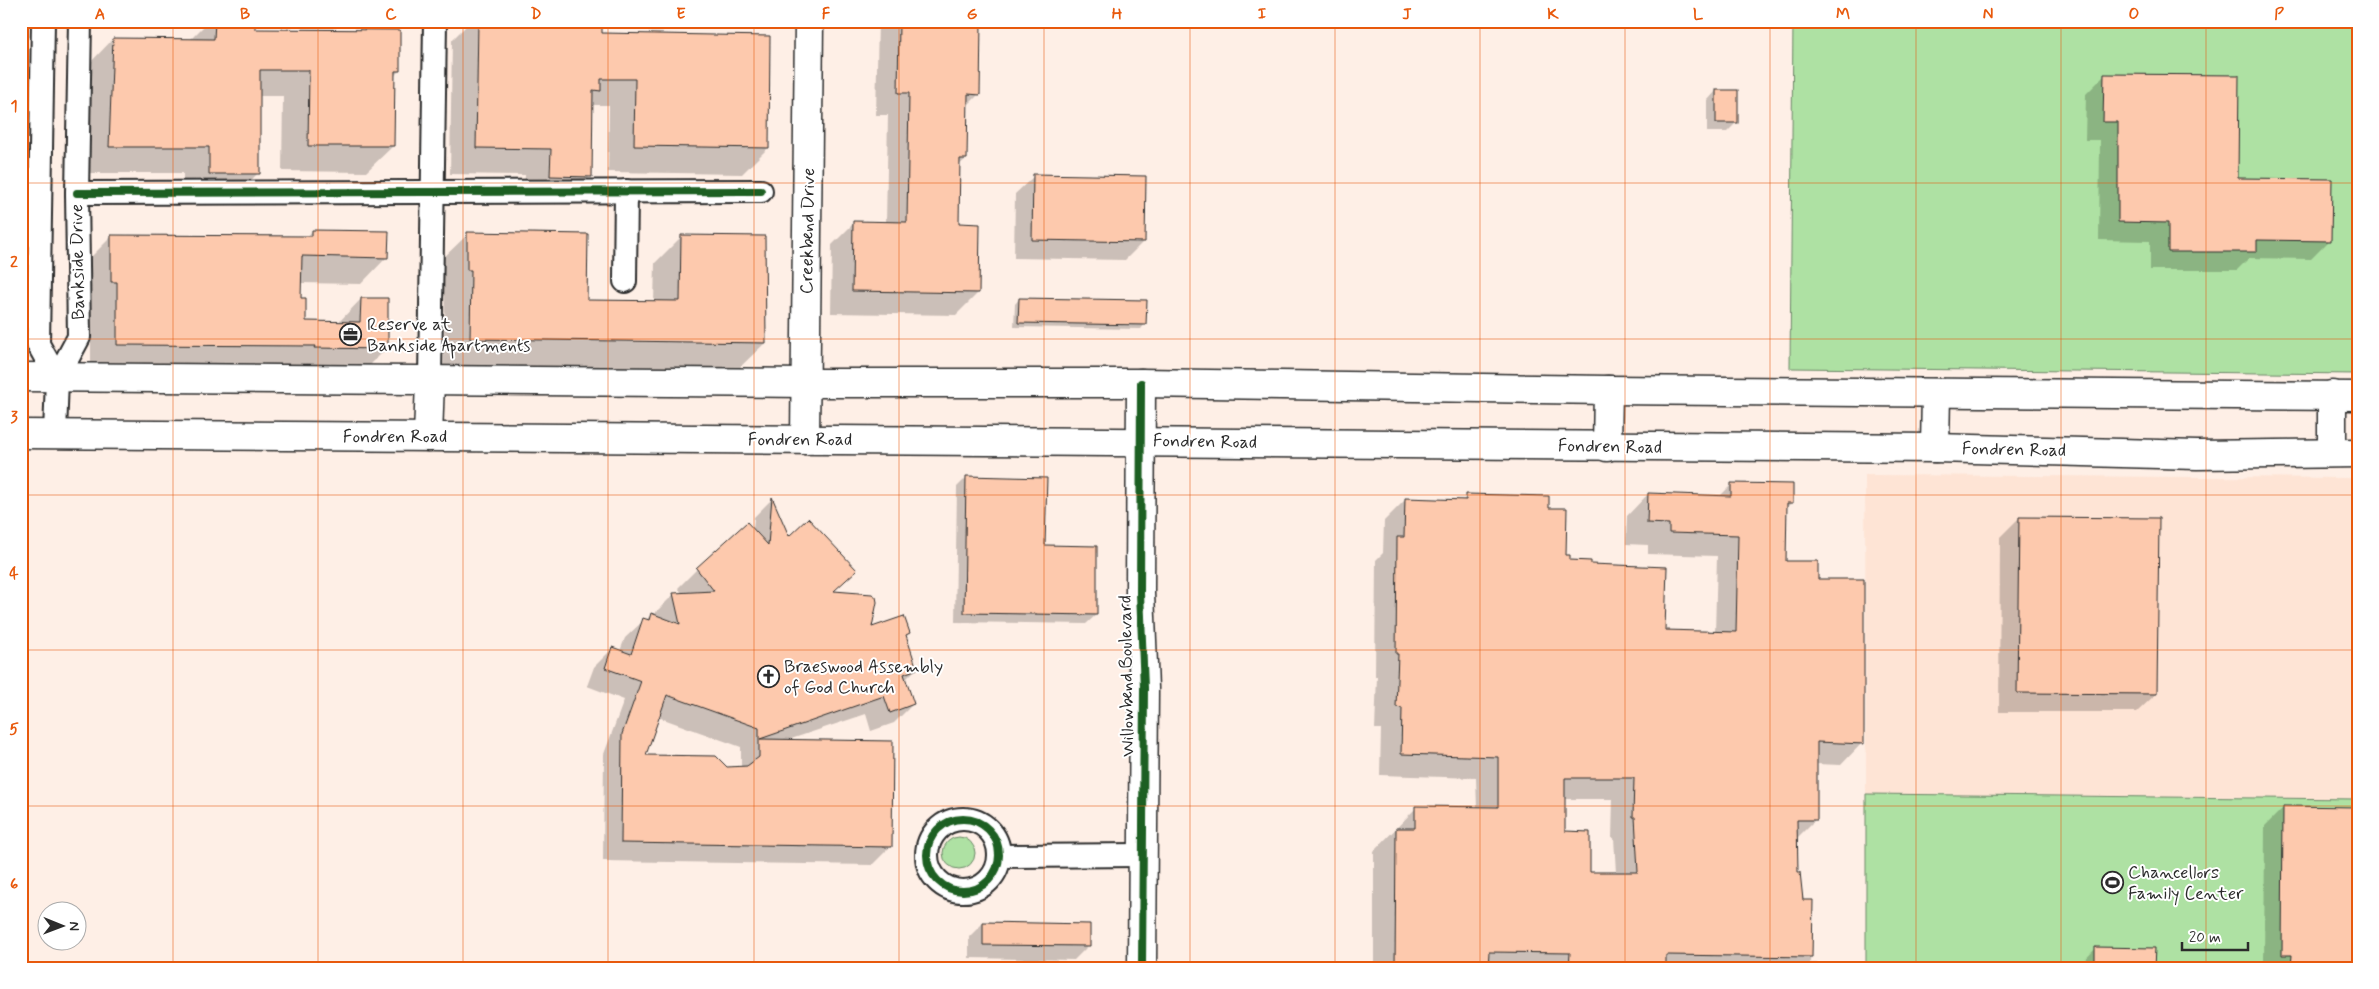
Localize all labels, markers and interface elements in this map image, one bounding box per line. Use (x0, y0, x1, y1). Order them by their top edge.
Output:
text: A (95, 4, 105, 25)
text: B (240, 4, 250, 25)
text: C (385, 4, 397, 25)
text: D (530, 4, 542, 25)
text: E (676, 4, 686, 25)
text: F (822, 4, 831, 25)
text: G (967, 4, 978, 25)
text: H (1112, 4, 1123, 25)
text: I (1258, 4, 1267, 25)
text: J (1402, 4, 1412, 25)
text: K (1547, 4, 1559, 25)
text: L (1693, 4, 1704, 25)
text: M (1836, 4, 1850, 25)
text: N (1983, 4, 1993, 25)
text: O (2129, 4, 2140, 25)
text: P (2274, 4, 2284, 25)
text: 1 (10, 96, 18, 117)
street label: Creekbend Drive (795, 168, 821, 294)
street label: Bankside Drive (65, 204, 91, 320)
text: 2 (10, 252, 18, 273)
place label: Reserve at Bankside Apartments (367, 313, 530, 359)
office icon: Reserve at Bankside Apartments (339, 323, 363, 347)
text: 3 (10, 407, 18, 428)
street label: Fondren Road (343, 425, 447, 449)
street label: Fondren Road (748, 428, 852, 452)
street label: Fondren Road (1153, 429, 1257, 455)
street label: Fondren Road (1558, 434, 1662, 460)
street label: Fondren Road (1962, 437, 2066, 463)
text: 4 (9, 563, 19, 584)
street label: Willowbend Boulevard (1114, 595, 1140, 757)
place label: Braeswood Assembly of God Church (784, 655, 943, 700)
church icon: Braeswood Assembly of God Church (756, 665, 780, 689)
text: 5 (9, 719, 19, 740)
place label: Chancellors Family Center (2128, 861, 2244, 906)
sports icon: Chancellors Family Center (2100, 871, 2124, 895)
text: 6 (10, 874, 18, 895)
north arrow (38, 902, 88, 952)
scale bar (2182, 919, 2248, 951)
text: N (65, 921, 83, 931)
text: 20 m (2189, 928, 2221, 948)

